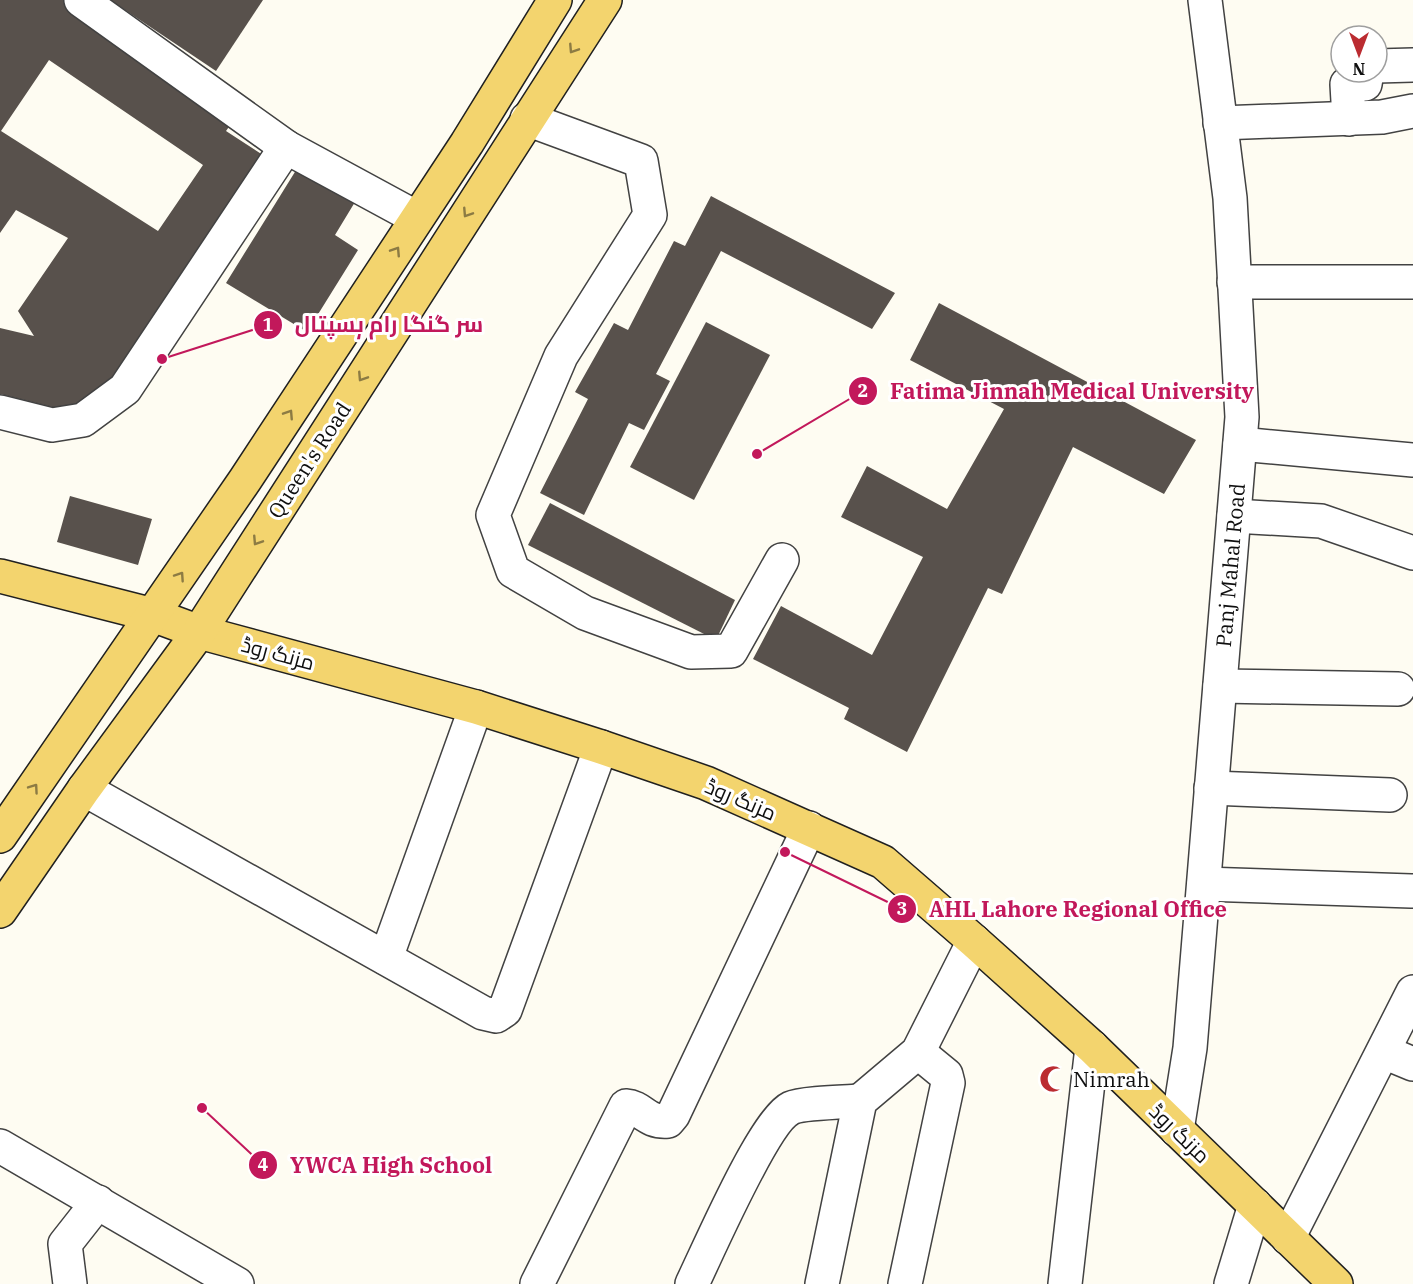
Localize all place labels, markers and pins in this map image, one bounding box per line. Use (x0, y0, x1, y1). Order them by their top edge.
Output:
callout: سر گنگا رام ہسپتال (253, 305, 495, 345)
callout: Fatima Jinnah Medical University (848, 371, 1266, 411)
callout: AHL Lahore Regional Office (887, 889, 1239, 929)
mosque icon: Nimrah (1038, 1064, 1068, 1094)
place label: Nimrah (1073, 1065, 1150, 1093)
callout: YWCA High School (248, 1145, 504, 1185)

